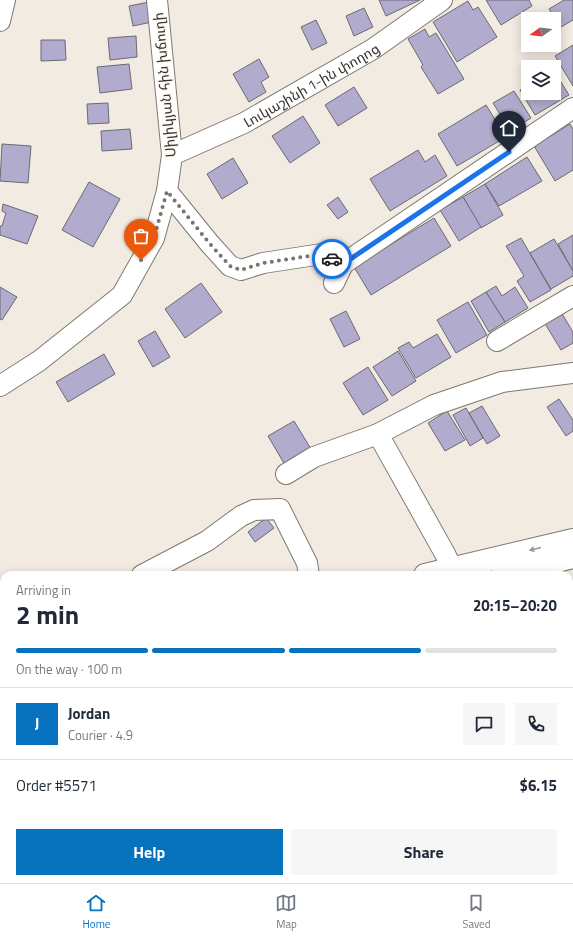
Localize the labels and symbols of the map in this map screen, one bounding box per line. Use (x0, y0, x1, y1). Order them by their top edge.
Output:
street label: Սիլիկյան հին խճուղի (147, 11, 181, 159)
north arrow (521, 12, 561, 52)
street label: Լուկաշինի 1-ին փողոց (239, 37, 383, 132)
pin (492, 111, 526, 152)
pin (124, 219, 158, 260)
courier (312, 239, 352, 279)
one-way arrow (529, 546, 541, 552)

